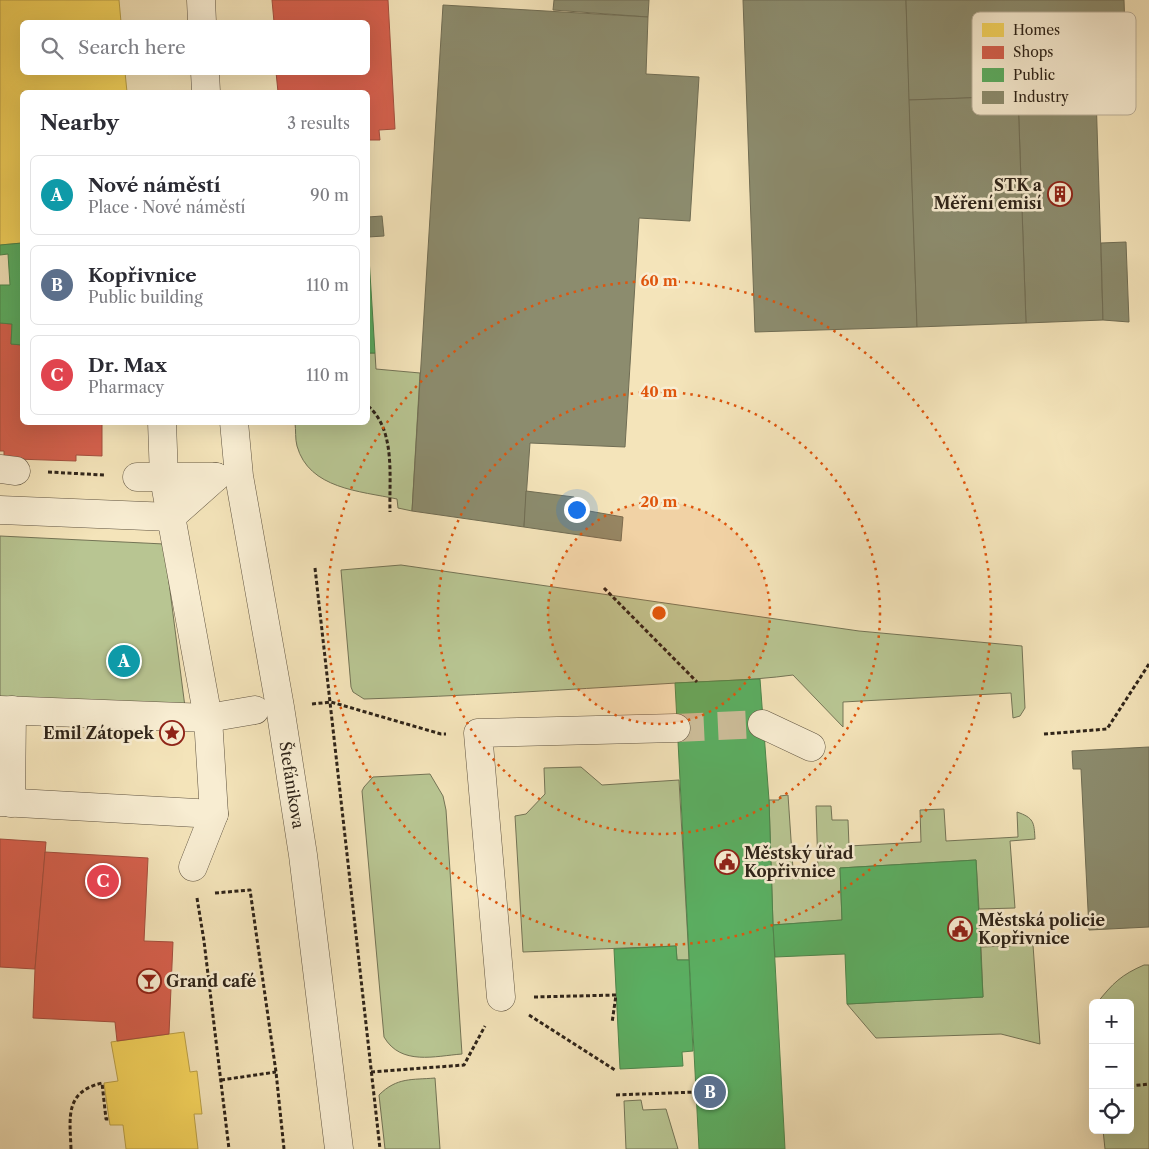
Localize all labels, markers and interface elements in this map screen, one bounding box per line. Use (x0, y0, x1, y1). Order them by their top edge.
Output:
legend (972, 12, 1136, 115)
search box (20, 20, 370, 75)
text: Homes (1013, 21, 1060, 39)
icon: search (38, 34, 66, 62)
text: Search here (78, 36, 186, 59)
text: Shops (1013, 43, 1053, 61)
text: Public (1013, 66, 1055, 84)
text: Industry (1013, 88, 1069, 106)
text: Nearby (40, 110, 119, 135)
text: 3 results (287, 113, 350, 133)
text: Nové náměstí (88, 174, 220, 197)
place label: STK a Měření emisí (934, 175, 1043, 213)
building icon: STK a Měření emisí (1047, 181, 1073, 207)
text: A (51, 185, 63, 205)
text: 90 m (310, 185, 349, 205)
text: Place · Nové náměstí (88, 197, 245, 217)
text: Kopřivnice (88, 264, 197, 287)
text: 60 m (640, 271, 678, 290)
text: B (51, 275, 63, 295)
text: 110 m (306, 275, 349, 295)
text: Public building (88, 287, 203, 307)
text: Dr. Max (88, 354, 167, 377)
text: C (51, 365, 63, 385)
text: 110 m (306, 365, 349, 385)
text: Pharmacy (88, 377, 164, 397)
text: 40 m (640, 382, 678, 401)
text: 20 m (640, 492, 678, 511)
your location (564, 497, 590, 523)
centre of rings (650, 604, 668, 622)
pin: A (108, 642, 140, 680)
place icon: Emil Zátopek (159, 720, 185, 746)
place label: Emil Zátopek (43, 723, 154, 743)
street label: Štefánikova (275, 740, 310, 831)
place label: Městský úřad Kopřivnice (744, 843, 854, 881)
public building icon: Městský úřad Kopřivnice (714, 849, 740, 875)
pin: C (87, 862, 119, 900)
place label: Městská policie Kopřivnice (978, 910, 1106, 948)
public building icon: Městská policie Kopřivnice (947, 916, 973, 942)
bar icon: Grand café (136, 968, 162, 994)
place label: Grand café (166, 971, 257, 991)
map controls (1089, 999, 1134, 1134)
button: + (1089, 999, 1134, 1044)
button: − (1089, 1044, 1134, 1089)
pin: B (694, 1073, 726, 1111)
button: locate (1089, 1089, 1134, 1134)

